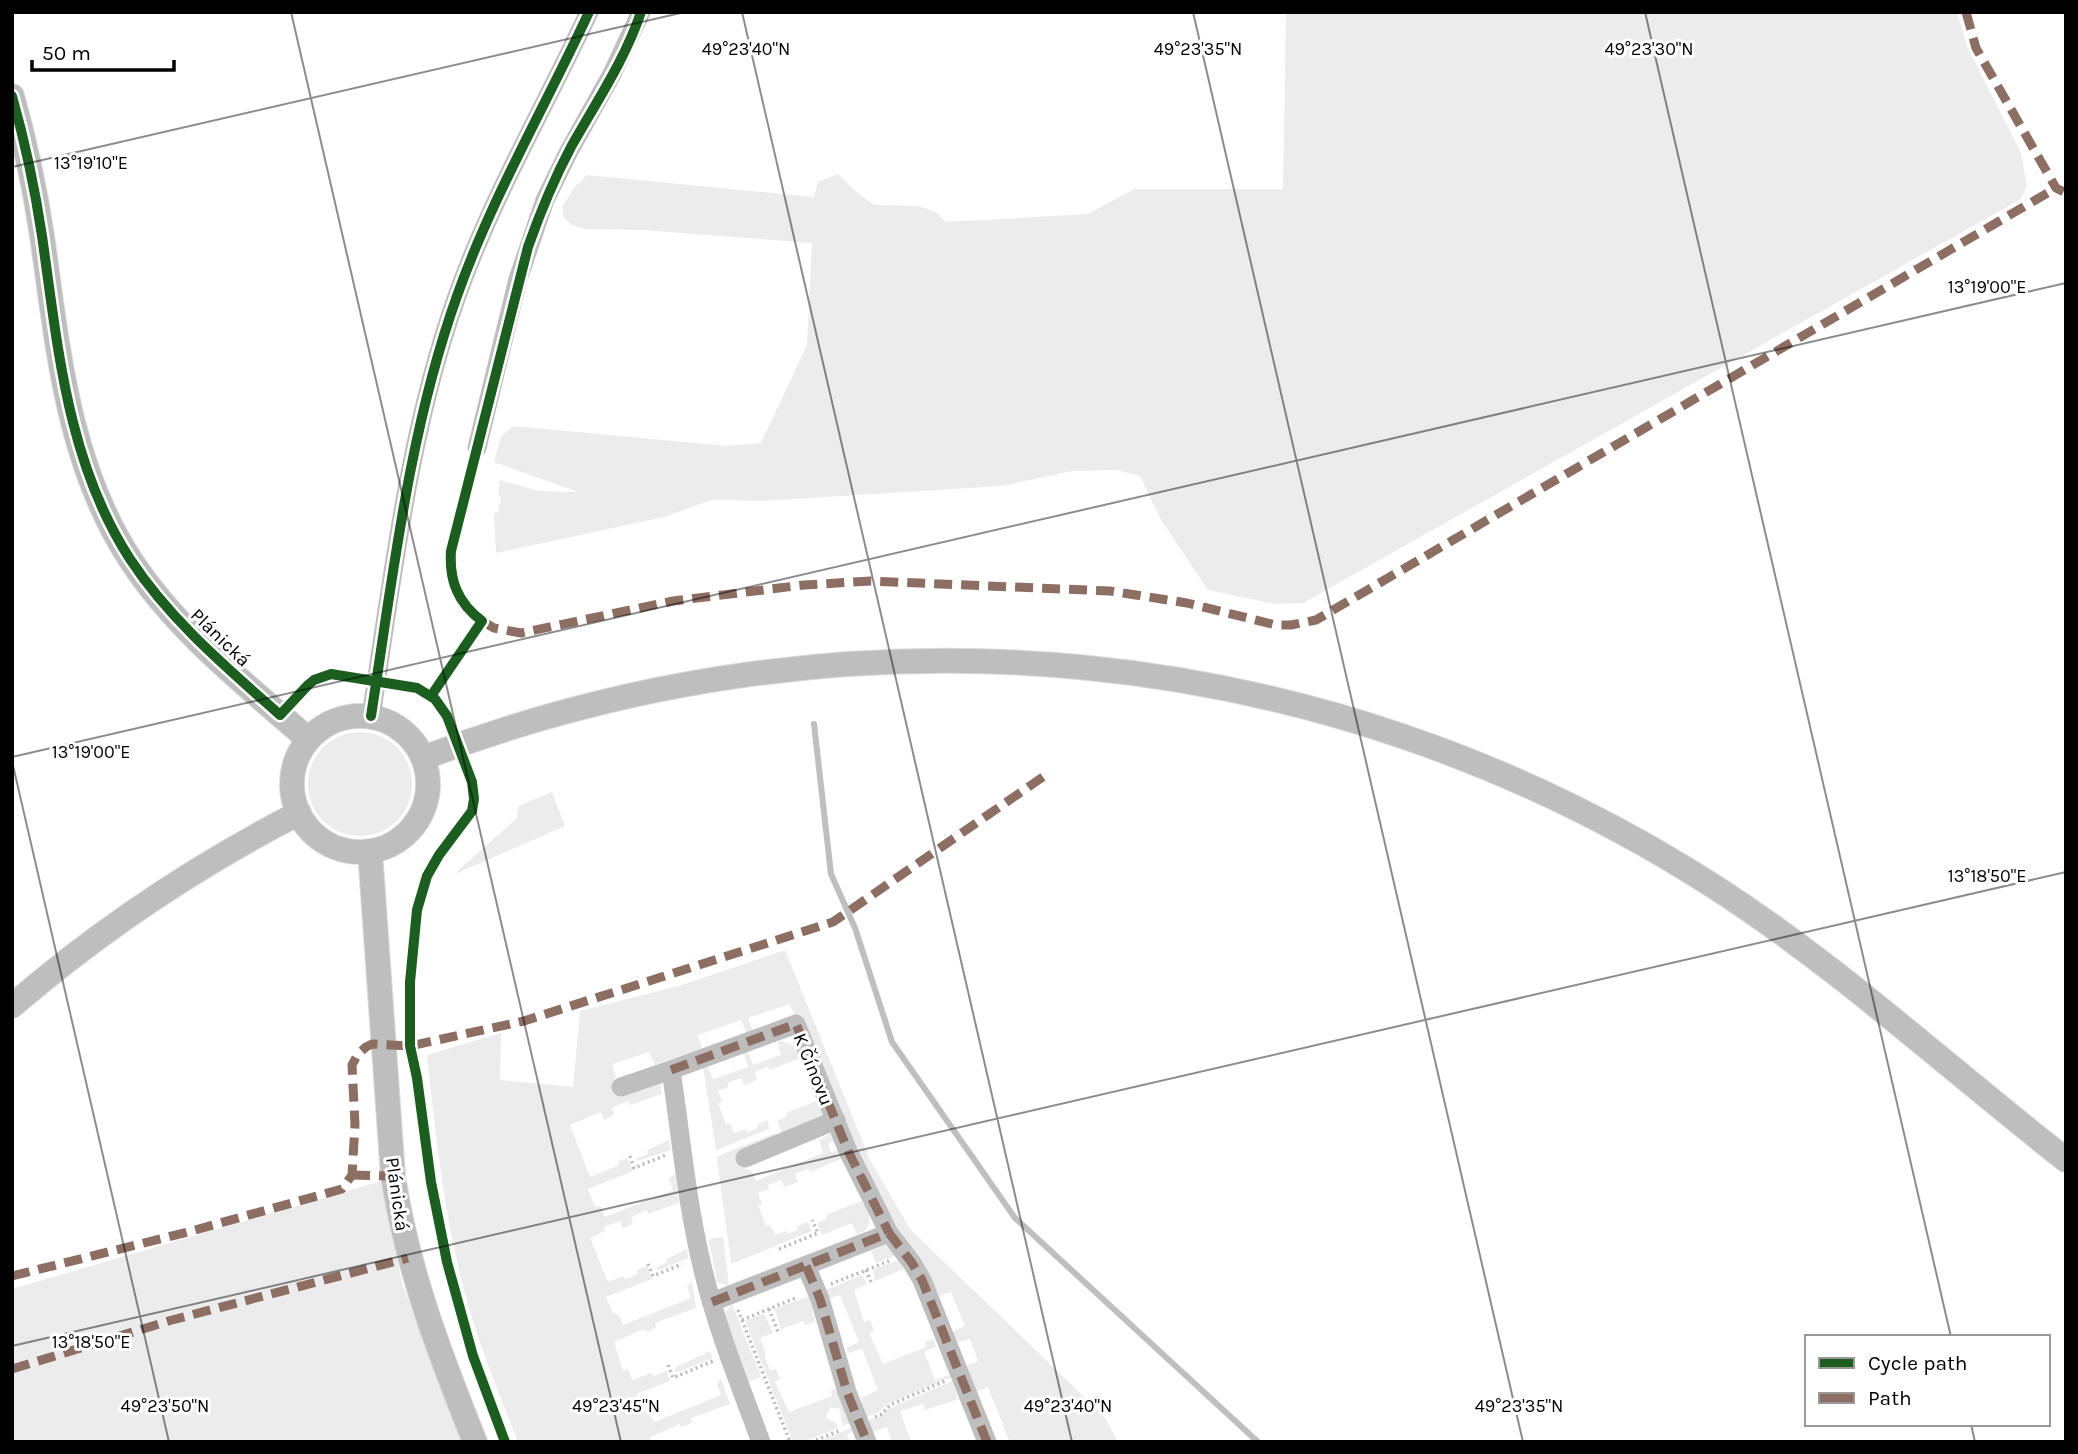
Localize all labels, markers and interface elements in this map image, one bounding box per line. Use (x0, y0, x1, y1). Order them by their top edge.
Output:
scale bar (32, 28, 173, 72)
text: 49°23'40"N (702, 38, 790, 60)
text: 49°23'35"N (1154, 38, 1242, 60)
text: 49°23'30"N (1604, 38, 1694, 60)
text: 50 m (42, 41, 91, 65)
text: 13°19'10"E (54, 152, 128, 174)
text: 13°19'00"E (1948, 276, 2026, 298)
street label: Plánická (186, 604, 255, 671)
text: 13°19'00"E (52, 741, 130, 763)
text: 13°18'50"E (1948, 865, 2026, 887)
street label: K Čínovu (789, 1030, 838, 1109)
street label: Plánická (381, 1156, 413, 1233)
text: 13°18'50"E (52, 1331, 130, 1353)
legend (1805, 1335, 2050, 1426)
text: Cycle path (1868, 1351, 1968, 1375)
text: Path (1868, 1386, 1912, 1410)
text: 49°23'50"N (121, 1395, 209, 1417)
text: 49°23'45"N (572, 1395, 660, 1417)
text: 49°23'40"N (1024, 1395, 1112, 1417)
text: 49°23'35"N (1475, 1395, 1563, 1417)

